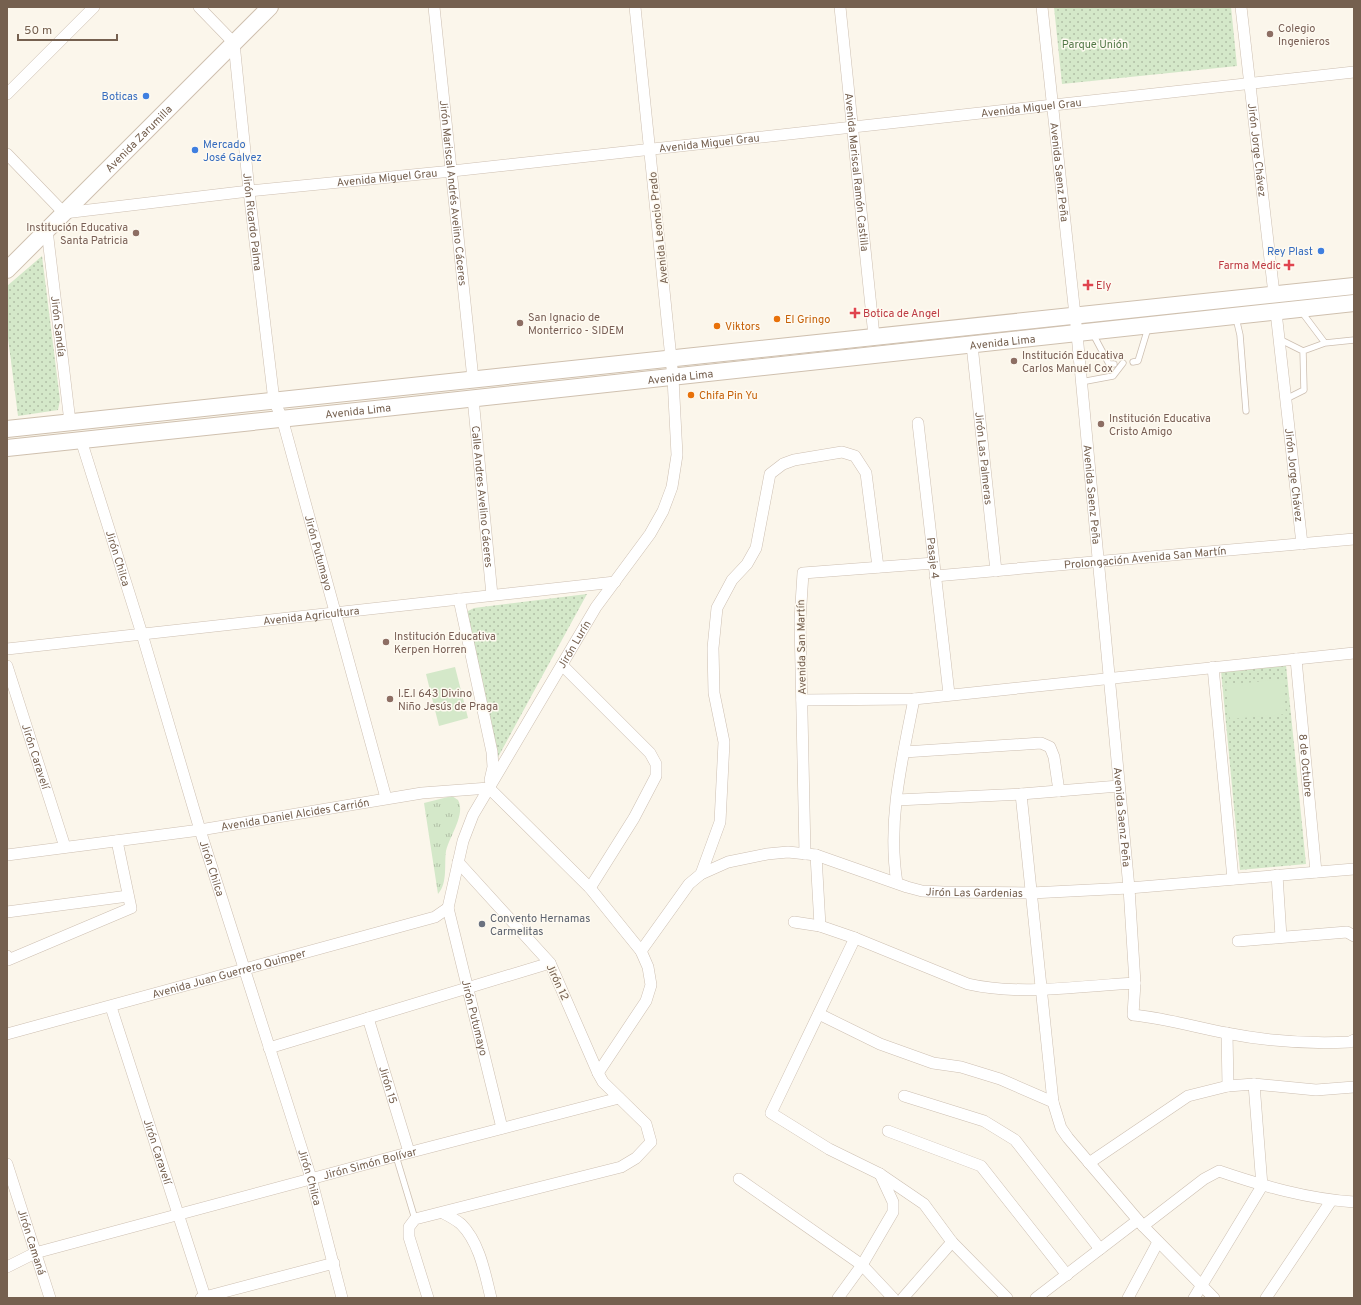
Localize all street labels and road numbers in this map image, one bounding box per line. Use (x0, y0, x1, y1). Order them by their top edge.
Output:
street label: Avenida Mariscal Ramón Castilla (841, 92, 871, 252)
street label: Avenida Miguel Grau (980, 96, 1082, 121)
street label: Jirón Mariscal Andrés Avelino Cáceres (436, 100, 469, 287)
street label: Avenida Zarumilla (103, 102, 176, 176)
street label: Jirón Jorge Chávez (1244, 102, 1269, 198)
street label: Avenida Saenz Peña (1046, 122, 1071, 223)
street label: Avenida Miguel Grau (658, 131, 760, 156)
street label: Avenida Miguel Grau (336, 166, 438, 190)
street label: Avenida Leoncio Prado (646, 171, 672, 285)
street label: Jirón Ricardo Palma (239, 172, 264, 272)
street label: Jirón Sandía (47, 295, 68, 358)
street label: Avenida Lima (969, 332, 1036, 354)
street label: Avenida Lima (647, 367, 714, 388)
street label: Avenida Lima (324, 401, 392, 422)
street label: Jirón Las Palmeras (971, 411, 995, 506)
street label: Calle Andres Avelino Cáceres (468, 425, 495, 568)
street label: Jirón Jorge Chávez (1281, 427, 1305, 523)
street label: Avenida Saenz Peña (1079, 444, 1103, 545)
street label: Jirón Putumayo (301, 514, 335, 593)
street label: Jirón Chilca (102, 529, 133, 589)
street label: Pasaje 4 (923, 537, 942, 580)
street label: Prolongación Avenida San Martín (1063, 544, 1227, 573)
street label: Avenida San Martín (794, 599, 810, 695)
street label: Avenida Agricultura (262, 604, 360, 629)
street label: Jirón Lurín (555, 618, 595, 671)
street label: Jirón Caravelí (18, 722, 52, 792)
street label: 8 de Octubre (1295, 733, 1315, 798)
street label: Avenida Saenz Peña (1110, 767, 1133, 868)
street label: Avenida Daniel Alcides Carrión (220, 796, 371, 834)
street label: Jirón Chilca (196, 839, 227, 899)
street label: Jirón Las Gardenias (925, 885, 1023, 901)
street label: Avenida Juan Guerrero Quimper (151, 946, 308, 1002)
street label: Jirón 12 (543, 962, 572, 1003)
street label: Jirón Putumayo (458, 978, 490, 1058)
street label: Jirón 15 (375, 1065, 400, 1106)
street label: Jirón Caravelí (140, 1117, 174, 1187)
street label: Jirón Simón Bolívar (322, 1145, 419, 1183)
street label: Jirón Chilca (294, 1148, 324, 1207)
street label: Jirón Camaná (14, 1208, 48, 1277)

